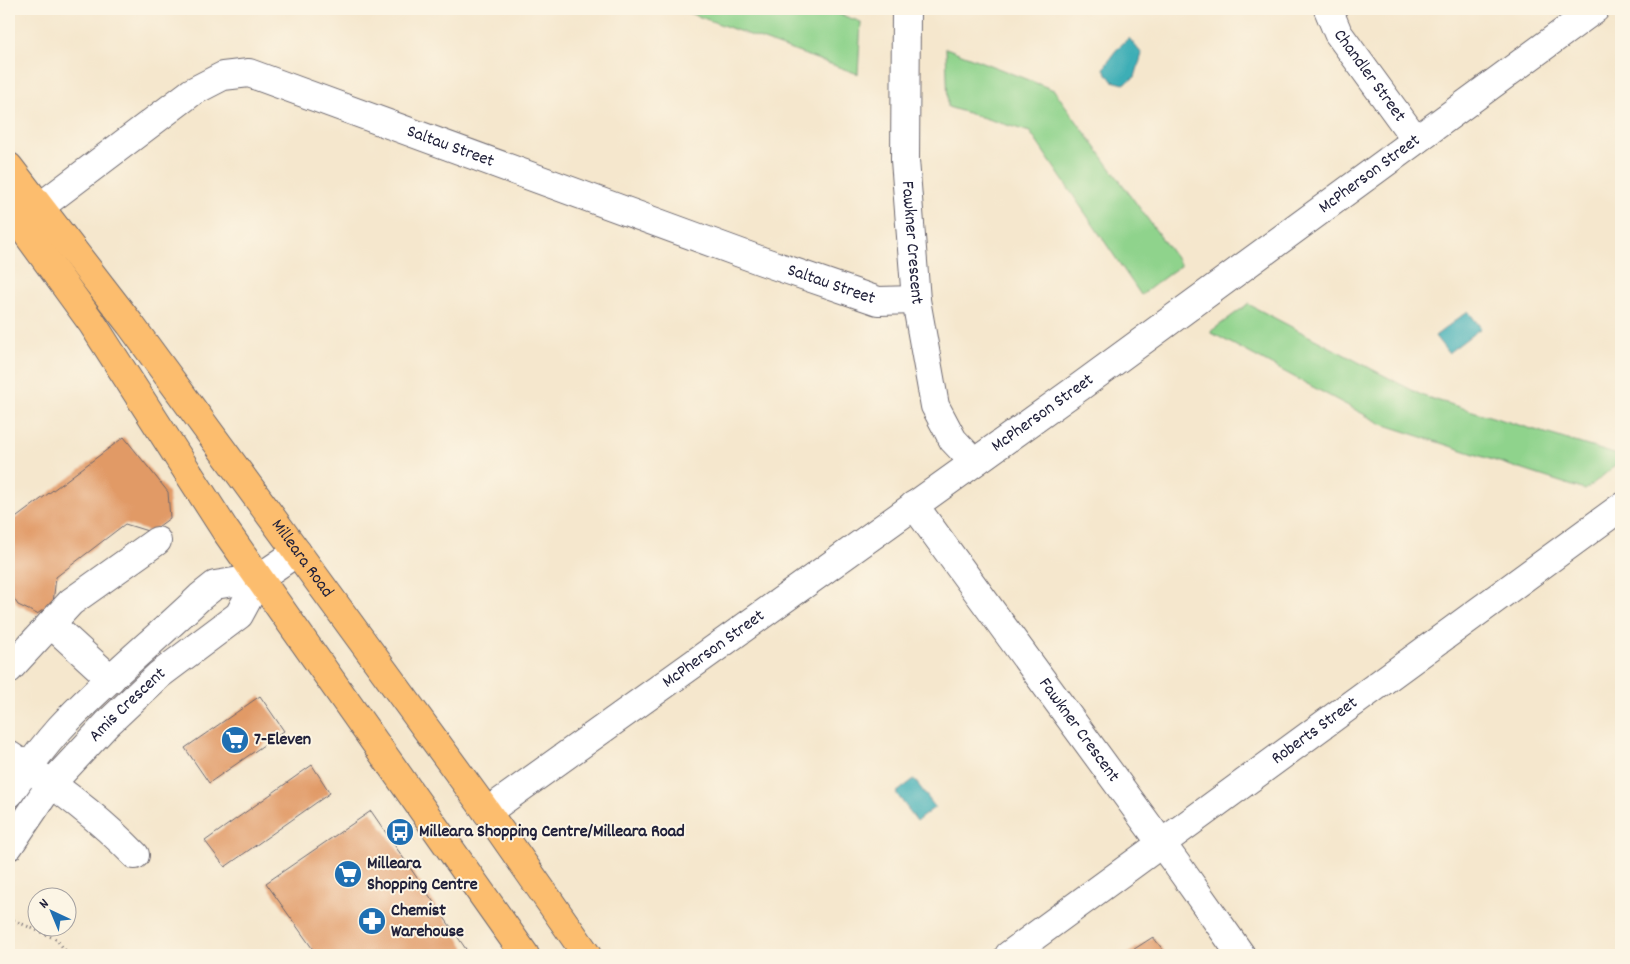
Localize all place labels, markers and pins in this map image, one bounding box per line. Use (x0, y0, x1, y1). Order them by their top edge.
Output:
supermarket icon: 7-Eleven (220, 725, 250, 755)
place label: 7-Eleven (254, 728, 311, 753)
bus stop icon: Milleara Shopping Centre/Milleara Road (385, 817, 415, 847)
place label: Milleara Shopping Centre/Milleara Road (419, 820, 685, 845)
place label: Milleara Shopping Centre (367, 852, 478, 898)
supermarket icon: Milleara Shopping Centre (333, 859, 363, 889)
place label: Chemist Warehouse (391, 899, 464, 945)
pharmacy icon: Chemist Warehouse (357, 906, 387, 936)

